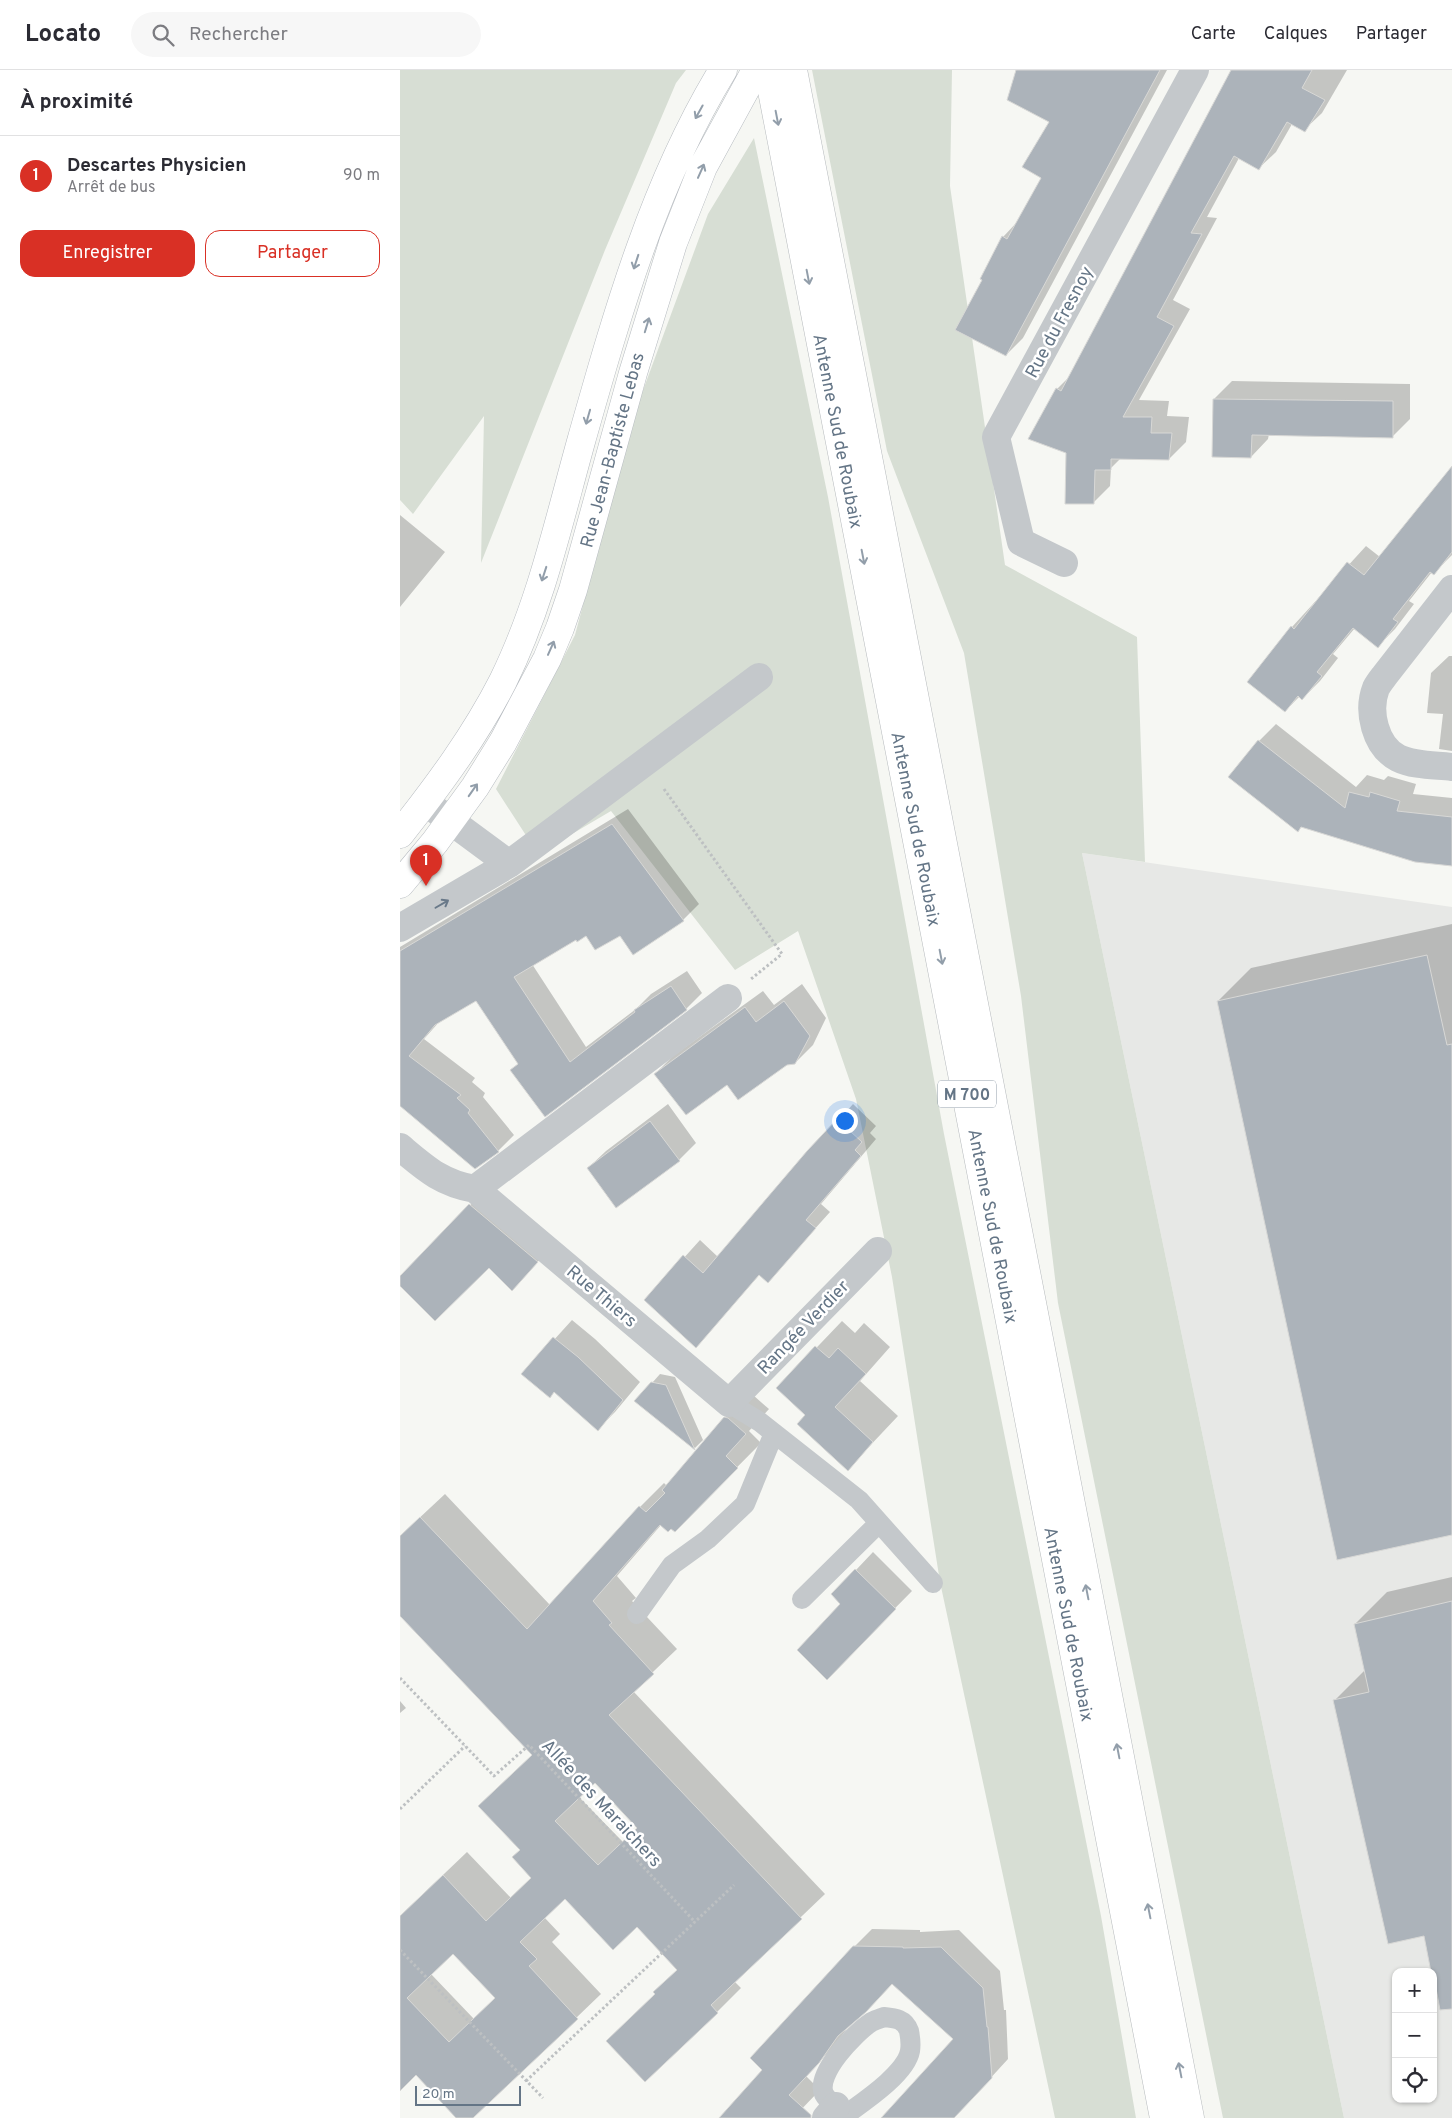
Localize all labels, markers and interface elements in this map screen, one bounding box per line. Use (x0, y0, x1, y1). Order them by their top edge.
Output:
search box (131, 12, 481, 57)
text: Locato (25, 20, 101, 50)
icon: search (149, 21, 177, 49)
text: Rechercher (189, 23, 288, 47)
text: Carte (1191, 23, 1236, 46)
text: Calques (1264, 23, 1328, 46)
text: Partager (1356, 23, 1427, 46)
text: À proximité (20, 89, 133, 116)
one-way arrow (693, 105, 703, 119)
one-way arrow (773, 109, 783, 125)
text: Descartes Physicien (67, 154, 247, 178)
one-way arrow (697, 164, 707, 179)
text: 1 (33, 166, 39, 186)
text: 90 m (343, 166, 380, 186)
text: Arrêt de bus (67, 178, 156, 198)
button: Enregistrer (20, 230, 195, 277)
button: Partager (205, 230, 380, 277)
one-way arrow (630, 254, 640, 270)
street label: Rue du Fresnoy (1021, 263, 1099, 383)
one-way arrow (804, 269, 814, 285)
one-way arrow (642, 317, 652, 333)
street label: Antenne Sud de Roubaix (806, 332, 867, 531)
street label: Rue Jean-Baptiste Lebas (576, 350, 651, 551)
one-way arrow (583, 409, 593, 425)
one-way arrow (859, 549, 868, 565)
one-way arrow (539, 565, 549, 581)
one-way arrow (547, 641, 557, 656)
street label: Antenne Sud de Roubaix (884, 730, 945, 929)
one-way arrow (468, 783, 478, 797)
pin: 1 (410, 845, 442, 886)
one-way arrow (435, 898, 449, 908)
one-way arrow (936, 949, 946, 965)
road number: M 700 (938, 1081, 996, 1108)
your location (832, 1108, 858, 1134)
street label: Antenne Sud de Roubaix (961, 1127, 1022, 1326)
street label: Rue Thiers (561, 1261, 641, 1333)
street label: Rangée Verdier (753, 1276, 855, 1380)
street label: Antenne Sud de Roubaix (1037, 1525, 1098, 1724)
one-way arrow (1082, 1584, 1091, 1600)
street label: Allée des Maraichers (536, 1735, 666, 1873)
one-way arrow (1113, 1744, 1122, 1760)
one-way arrow (1144, 1903, 1153, 1919)
map controls (1392, 1968, 1437, 2103)
button: + (1392, 1968, 1437, 2013)
button: − (1392, 2013, 1437, 2058)
button: locate (1392, 2058, 1437, 2103)
one-way arrow (1175, 2063, 1185, 2079)
scale bar (415, 2083, 521, 2106)
text: 20 m (422, 2086, 455, 2103)

